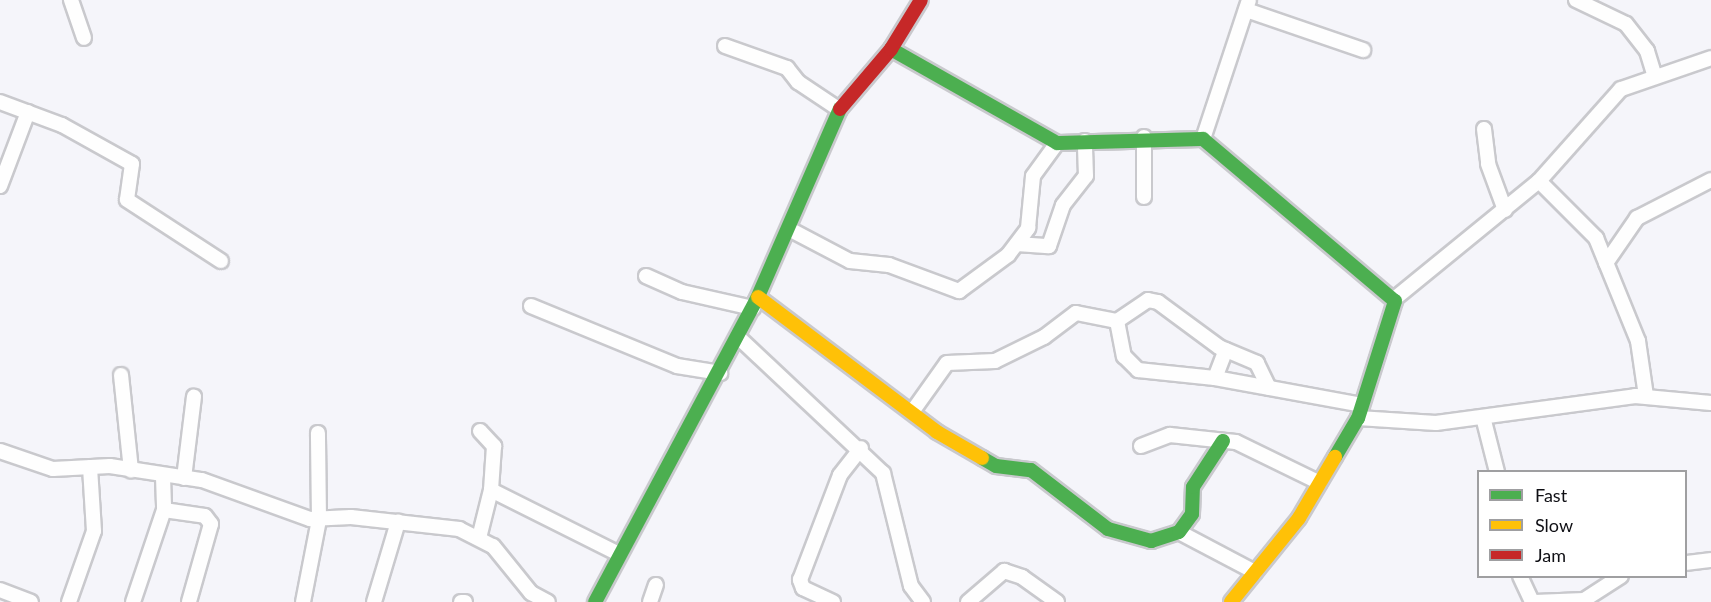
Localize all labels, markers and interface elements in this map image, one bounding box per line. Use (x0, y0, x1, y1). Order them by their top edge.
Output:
legend (1477, 470, 1687, 578)
text: Fast (1535, 484, 1567, 506)
text: Slow (1535, 514, 1573, 536)
text: Jam (1535, 544, 1566, 566)

